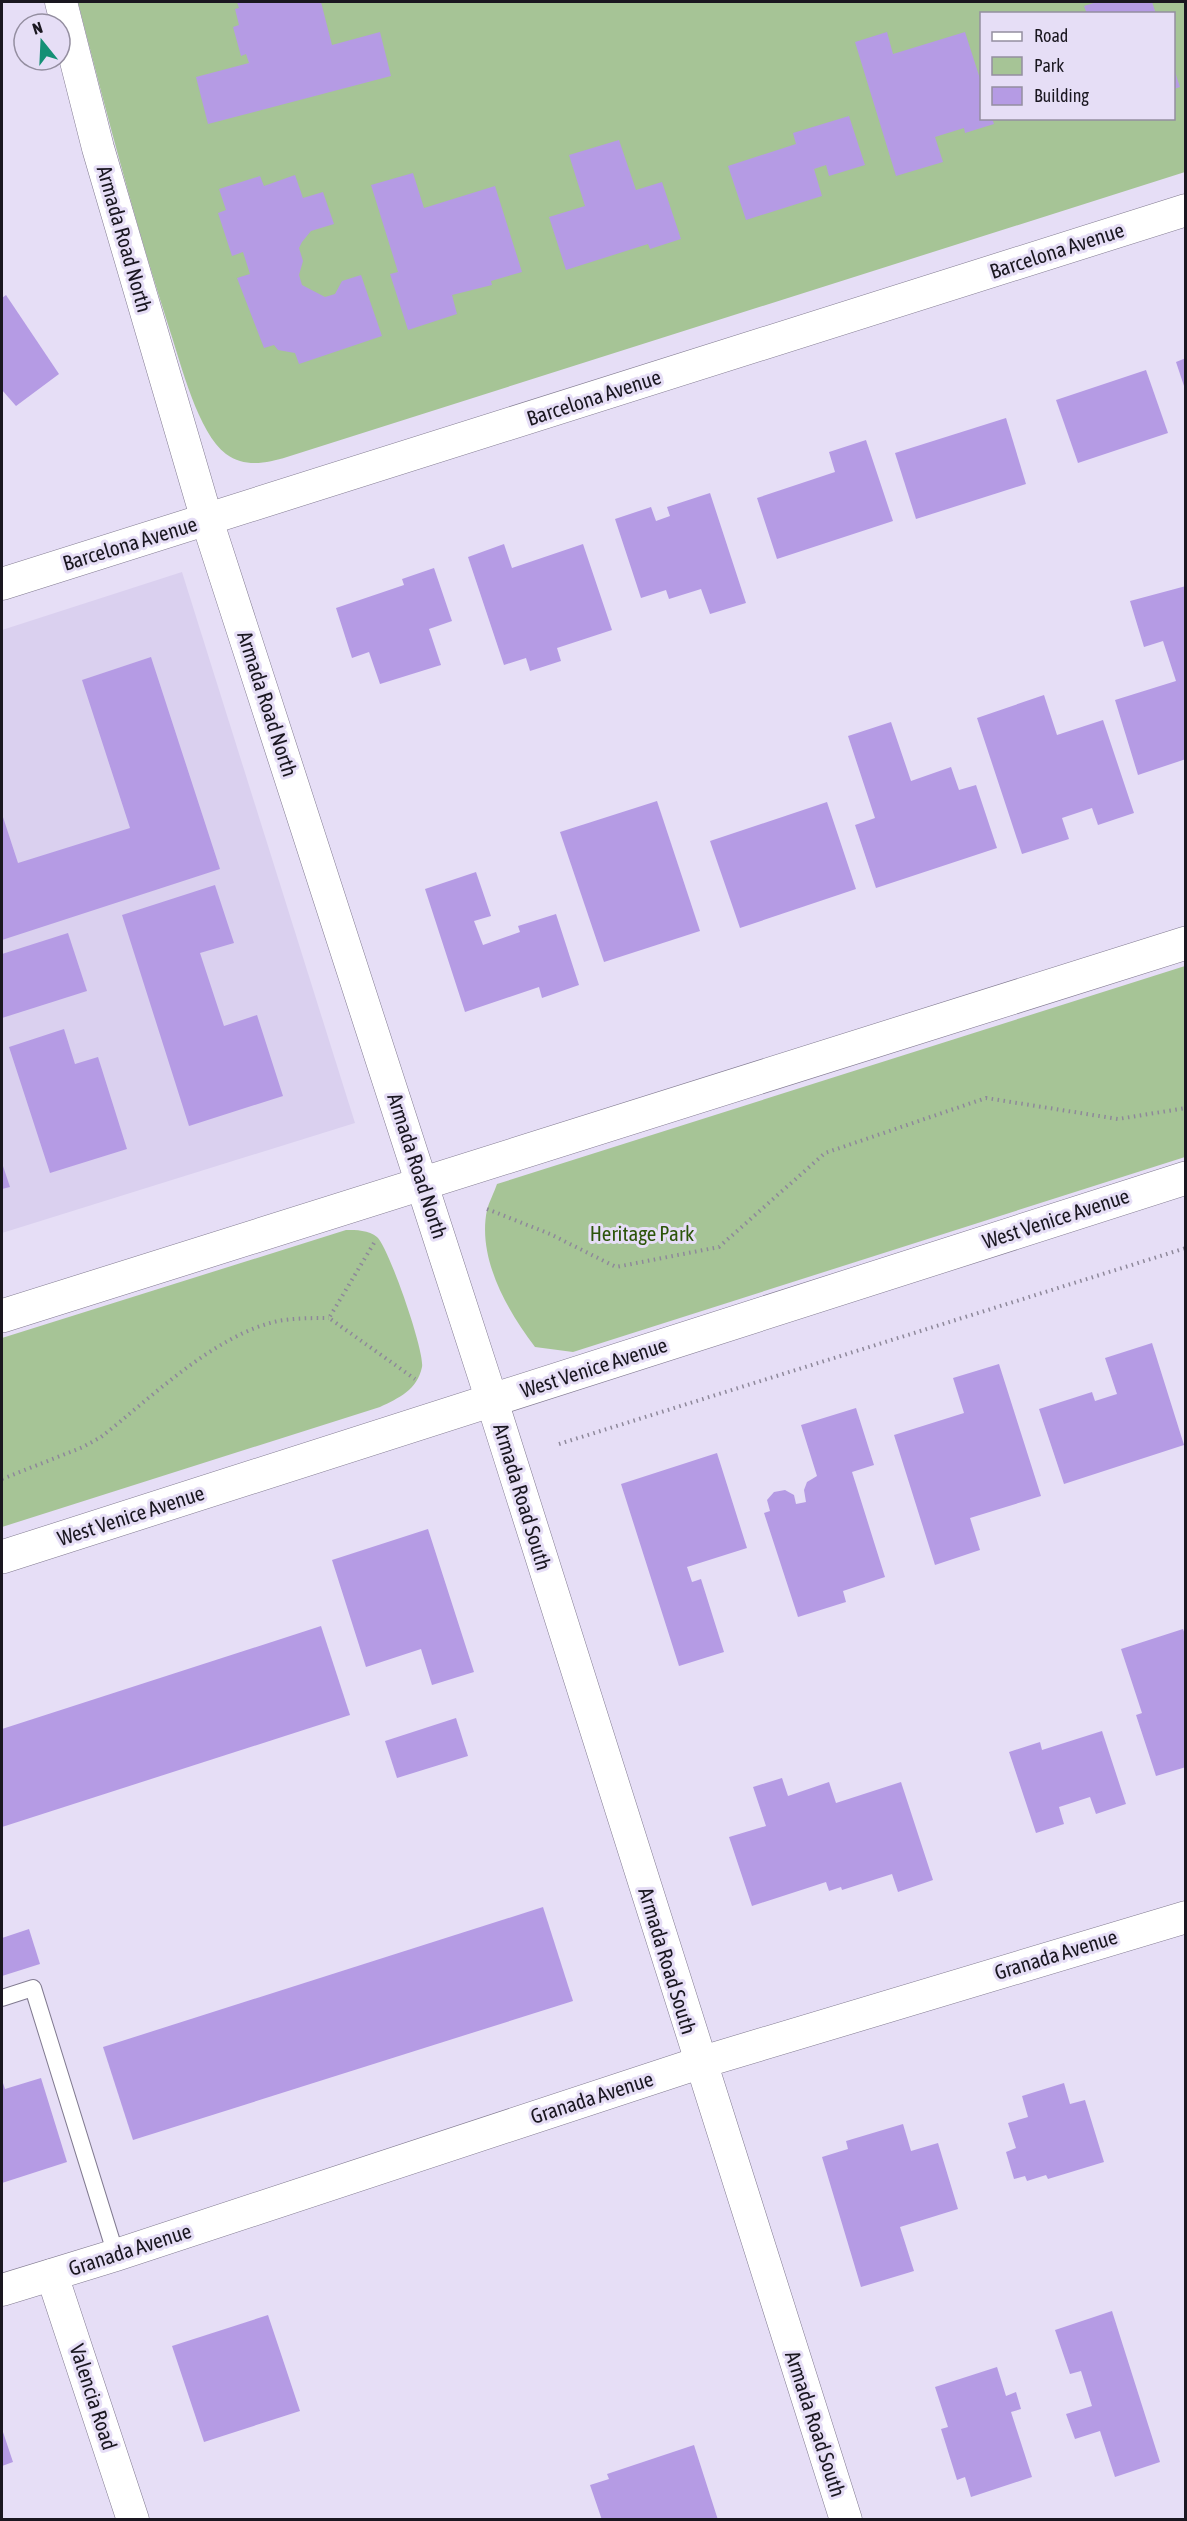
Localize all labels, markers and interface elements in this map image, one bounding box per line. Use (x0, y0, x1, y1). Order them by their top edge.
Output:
north arrow (12, 12, 72, 72)
legend (980, 12, 1175, 120)
text: N (30, 18, 45, 38)
text: Road (1034, 25, 1068, 46)
text: Park (1034, 55, 1064, 76)
text: Building (1034, 85, 1089, 106)
street label: Armada Road North (93, 163, 157, 315)
street label: Barcelona Avenue (987, 217, 1127, 283)
street label: Barcelona Avenue (524, 364, 664, 430)
street label: Barcelona Avenue (60, 511, 200, 575)
street label: Armada Road North (233, 628, 303, 779)
street label: Armada Road North (383, 1090, 453, 1241)
street label: West Venice Avenue (979, 1183, 1132, 1253)
park label: Heritage Park (590, 1221, 694, 1245)
street label: West Venice Avenue (517, 1332, 670, 1402)
street label: Armada Road South (489, 1421, 557, 1573)
street label: West Venice Avenue (54, 1480, 207, 1550)
street label: Armada Road South (634, 1885, 702, 2037)
street label: Granada Avenue (991, 1924, 1120, 1984)
street label: Granada Avenue (527, 2066, 656, 2128)
street label: Granada Avenue (65, 2218, 194, 2280)
street label: Valencia Road (66, 2341, 122, 2453)
street label: Armada Road South (781, 2348, 851, 2500)

